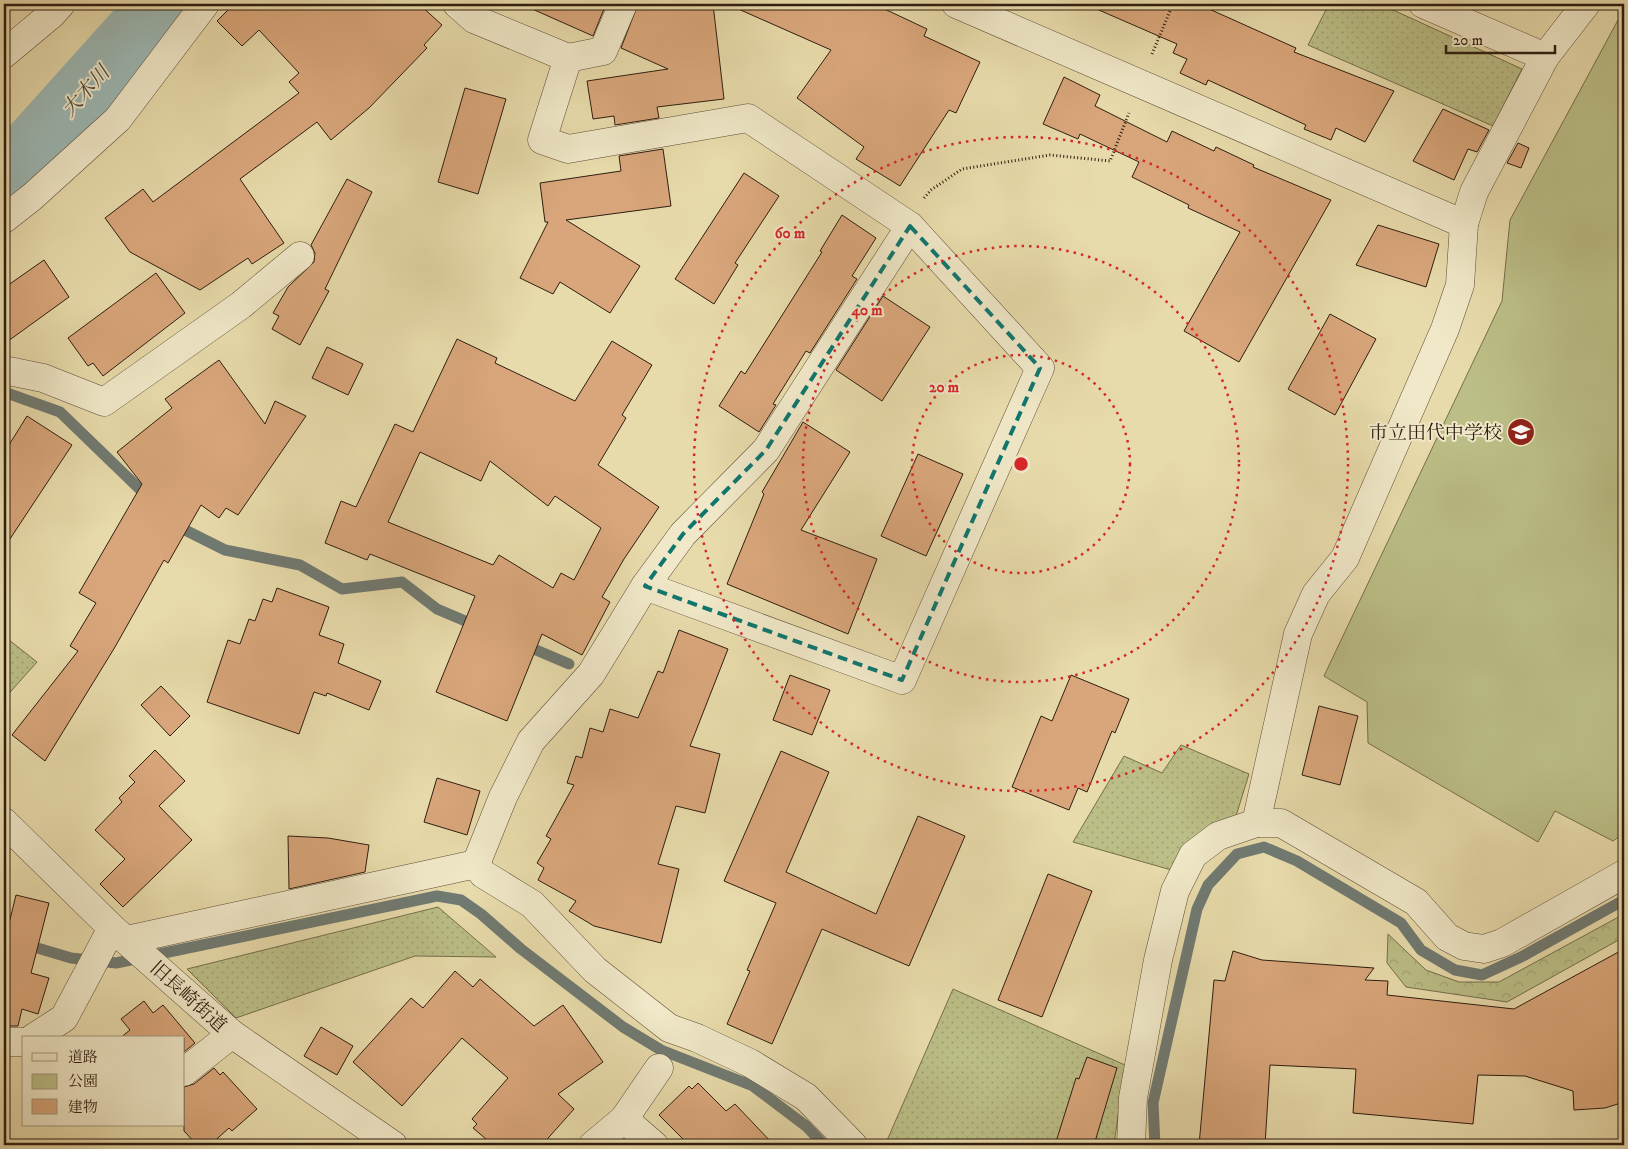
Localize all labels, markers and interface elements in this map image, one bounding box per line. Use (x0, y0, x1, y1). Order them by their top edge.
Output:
scale bar (1446, 22, 1554, 54)
text: 20 m (1453, 31, 1483, 50)
water label: 大木川 (57, 60, 117, 123)
text: 60 m (775, 224, 806, 243)
text: 40 m (850, 301, 883, 320)
text: 20 m (929, 378, 960, 397)
school or university icon: 市立田代中学校 (1506, 417, 1536, 447)
place label: 市立田代中学校 (1369, 422, 1502, 445)
centre of rings (1012, 455, 1030, 473)
street label: 旧長崎街道 (145, 957, 231, 1037)
legend (22, 1036, 185, 1126)
text: 道路 (68, 1048, 98, 1067)
text: 公園 (68, 1072, 98, 1091)
text: 建物 (68, 1098, 98, 1117)

